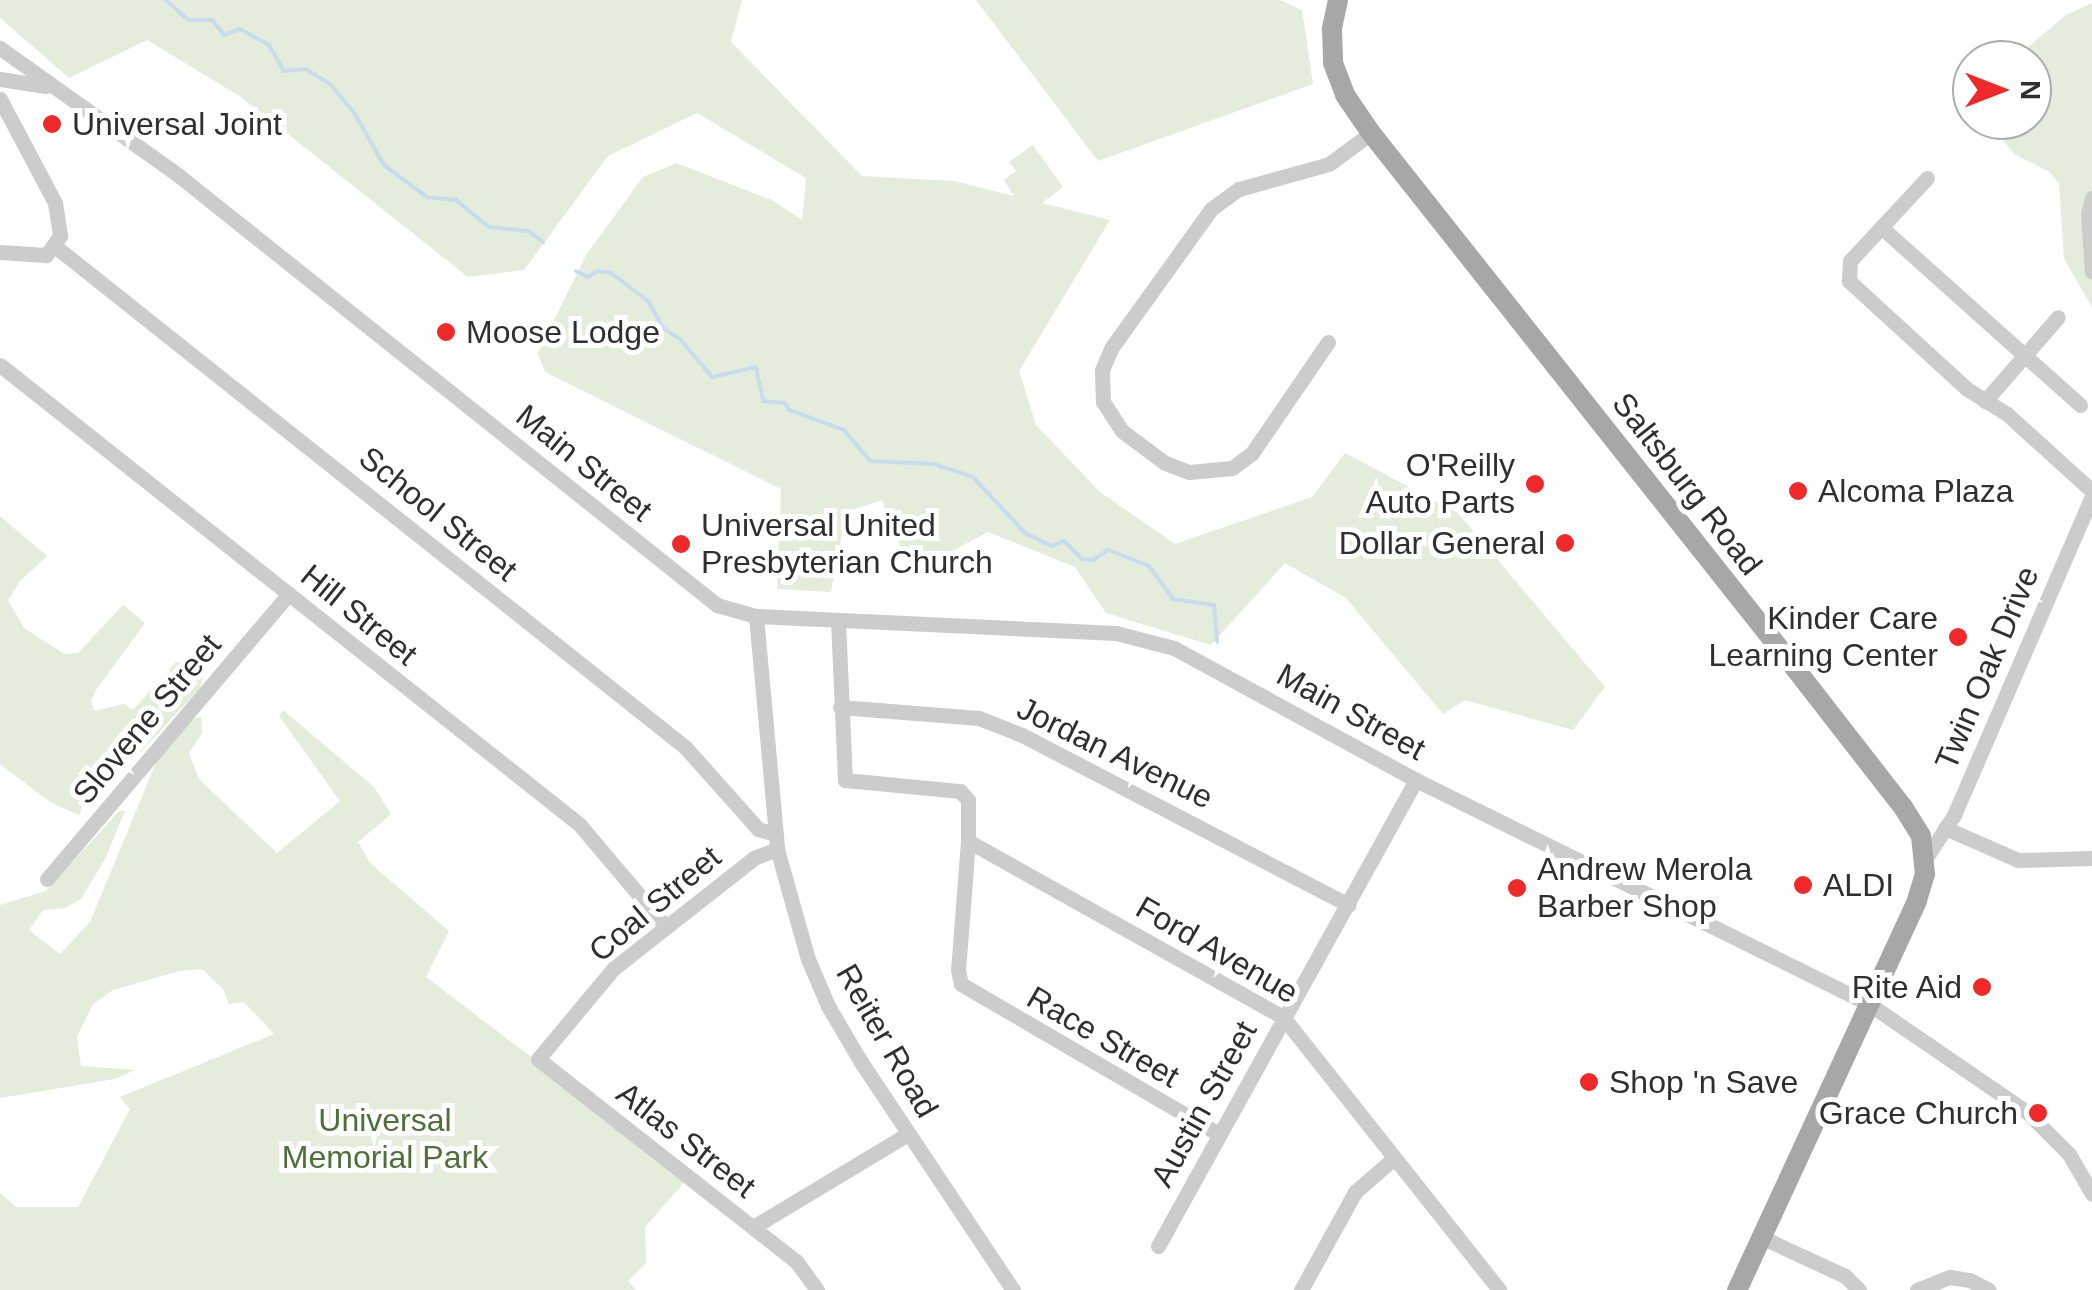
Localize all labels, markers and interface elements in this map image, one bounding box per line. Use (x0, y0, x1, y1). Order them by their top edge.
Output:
north arrow (1952, 40, 2052, 140)
text: N (2015, 80, 2046, 100)
place label: Universal Joint (72, 105, 282, 143)
marker: Universal Joint (41, 113, 63, 135)
place label: Moose Lodge (466, 313, 660, 351)
marker: Moose Lodge (435, 321, 457, 343)
street label: Saltsburg Road (1604, 385, 1770, 583)
street label: Main Street (508, 397, 660, 529)
street label: School Street (351, 439, 525, 589)
place label: O'Reilly Auto Parts (1366, 447, 1515, 522)
place label: Alcoma Plaza (1818, 472, 2014, 510)
marker: O'Reilly Auto Parts (1524, 473, 1546, 495)
marker: Alcoma Plaza (1787, 480, 1809, 502)
place label: Universal United Presbyterian Church (701, 507, 993, 582)
place label: Dollar General (1339, 524, 1545, 562)
marker: Dollar General (1554, 532, 1576, 554)
marker: Universal United Presbyterian Church (670, 533, 692, 555)
street label: Hill Street (293, 556, 425, 674)
street label: Twin Oak Drive (1927, 561, 2047, 775)
place label: Kinder Care Learning Center (1709, 600, 1938, 675)
street label: Slovene Street (65, 626, 229, 812)
marker: Kinder Care Learning Center (1947, 626, 1969, 648)
street label: Main Street (1270, 656, 1432, 768)
street label: Jordan Avenue (1010, 689, 1220, 817)
street label: Coal Street (581, 838, 729, 970)
place label: Andrew Merola Barber Shop (1537, 851, 1752, 926)
place label: ALDI (1823, 866, 1894, 904)
marker: ALDI (1792, 874, 1814, 896)
marker: Andrew Merola Barber Shop (1506, 877, 1528, 899)
street label: Ford Avenue (1128, 888, 1306, 1012)
street label: Reiter Road (828, 957, 946, 1125)
place label: Rite Aid (1850, 968, 1962, 1006)
marker: Rite Aid (1971, 976, 1993, 998)
street label: Race Street (1020, 978, 1186, 1096)
street label: Austin Street (1143, 1015, 1265, 1193)
place label: Shop 'n Save (1609, 1063, 1798, 1101)
marker: Shop 'n Save (1578, 1071, 1600, 1093)
street label: Atlas Street (609, 1074, 763, 1206)
place label: Grace Church (1819, 1094, 2018, 1132)
park label: Universal Memorial Park (282, 1102, 488, 1177)
marker: Grace Church (2027, 1102, 2049, 1124)

